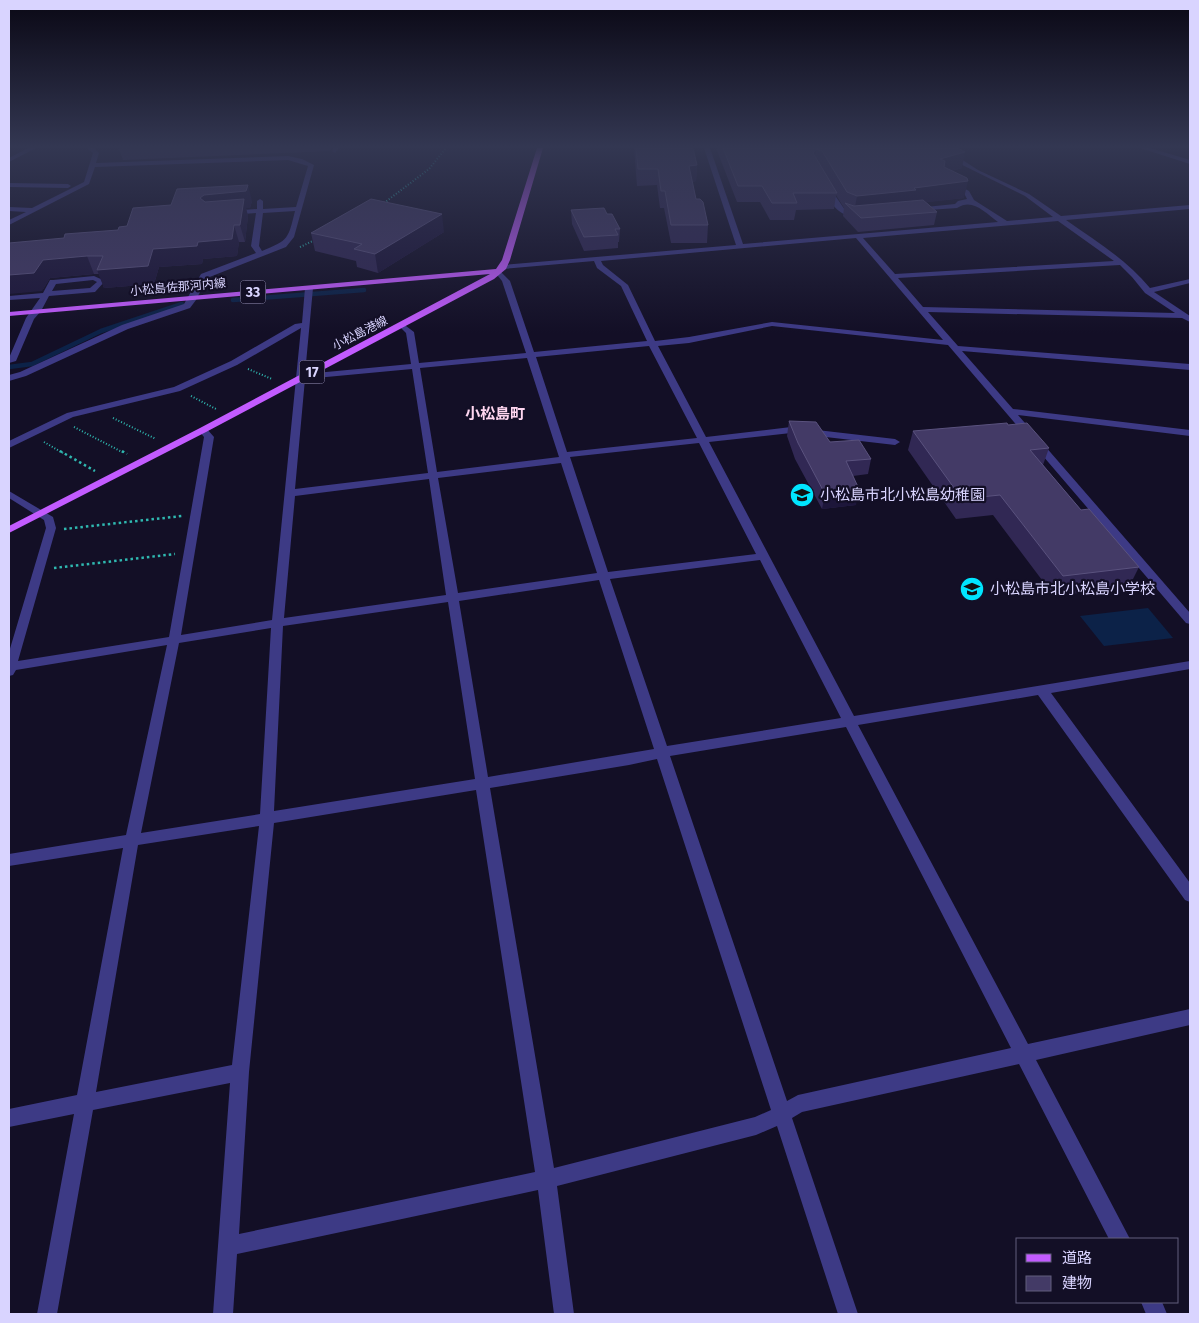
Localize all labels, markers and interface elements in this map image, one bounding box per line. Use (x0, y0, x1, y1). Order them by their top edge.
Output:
street label: 小松島佐那河内線 (130, 276, 226, 298)
road number: 33 (240, 280, 266, 304)
street label: 小松島港線 (330, 313, 390, 353)
road number: 17 (300, 361, 324, 384)
district label: 小松島町 (465, 405, 525, 423)
school or university icon: 小松島市北小松島幼稚園 (789, 482, 815, 508)
place label: 小松島市北小松島幼稚園 (820, 486, 985, 504)
school or university icon: 小松島市北小松島小学校 (959, 576, 985, 602)
place label: 小松島市北小松島小学校 (990, 580, 1155, 598)
legend (1016, 1238, 1179, 1303)
text: 道路 (1062, 1249, 1092, 1267)
text: 建物 (1062, 1274, 1092, 1292)

